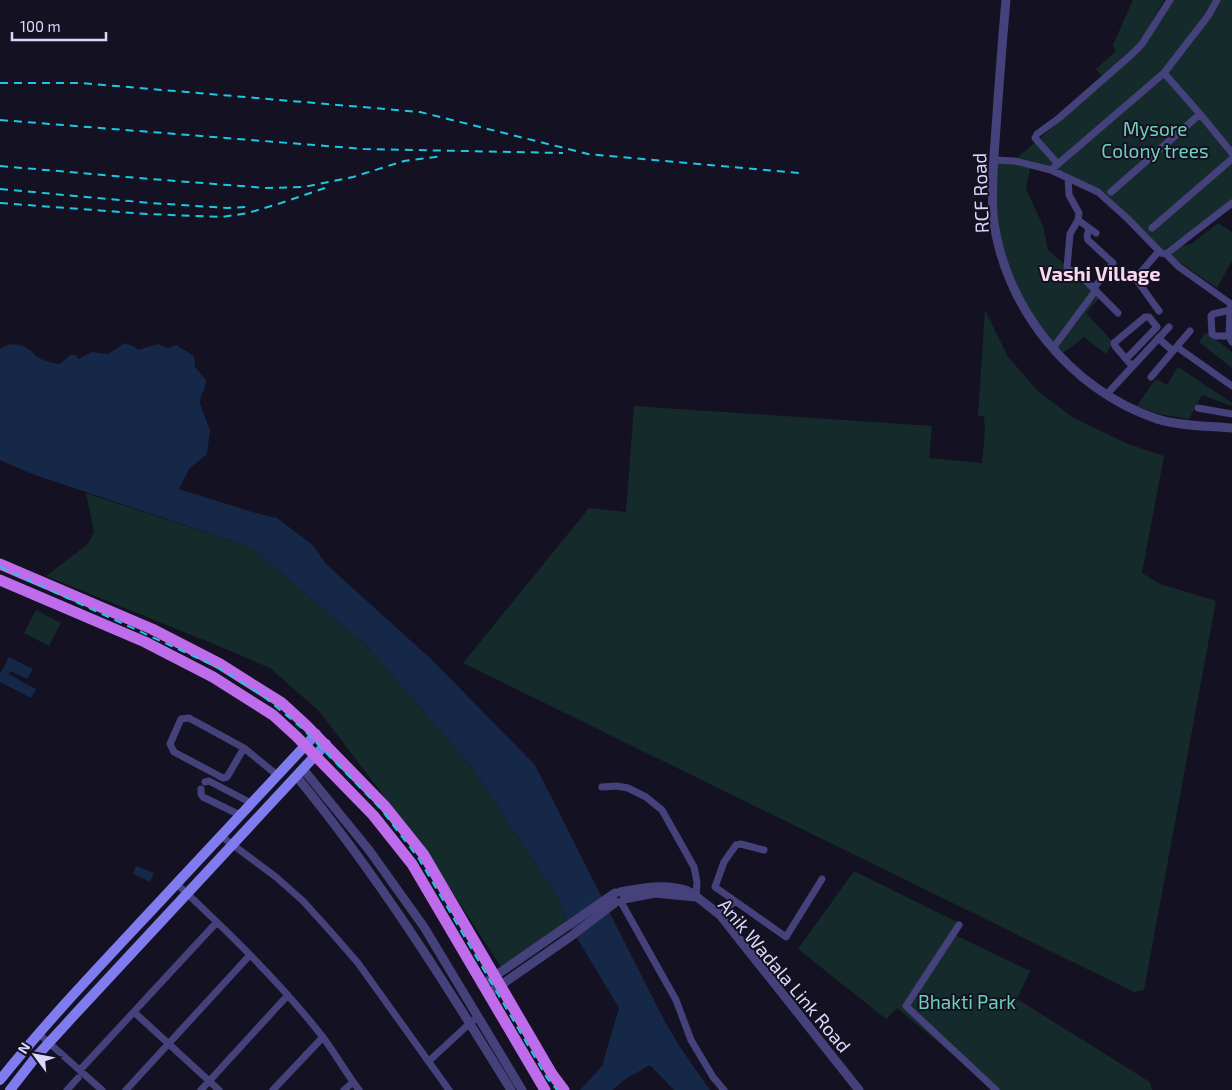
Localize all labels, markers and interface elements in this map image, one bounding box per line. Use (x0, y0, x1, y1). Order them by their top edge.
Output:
scale bar (12, 10, 106, 42)
text: 100 m (20, 17, 61, 35)
park label: Mysore Colony trees (1101, 117, 1209, 162)
street label: RCF Road (967, 152, 993, 234)
district label: Vashi Village (1039, 261, 1161, 285)
street label: Anik Wadala Link Road (714, 893, 856, 1057)
park label: Bhakti Park (918, 990, 1016, 1013)
north arrow (10, 1030, 60, 1080)
text: N (14, 1039, 33, 1057)

